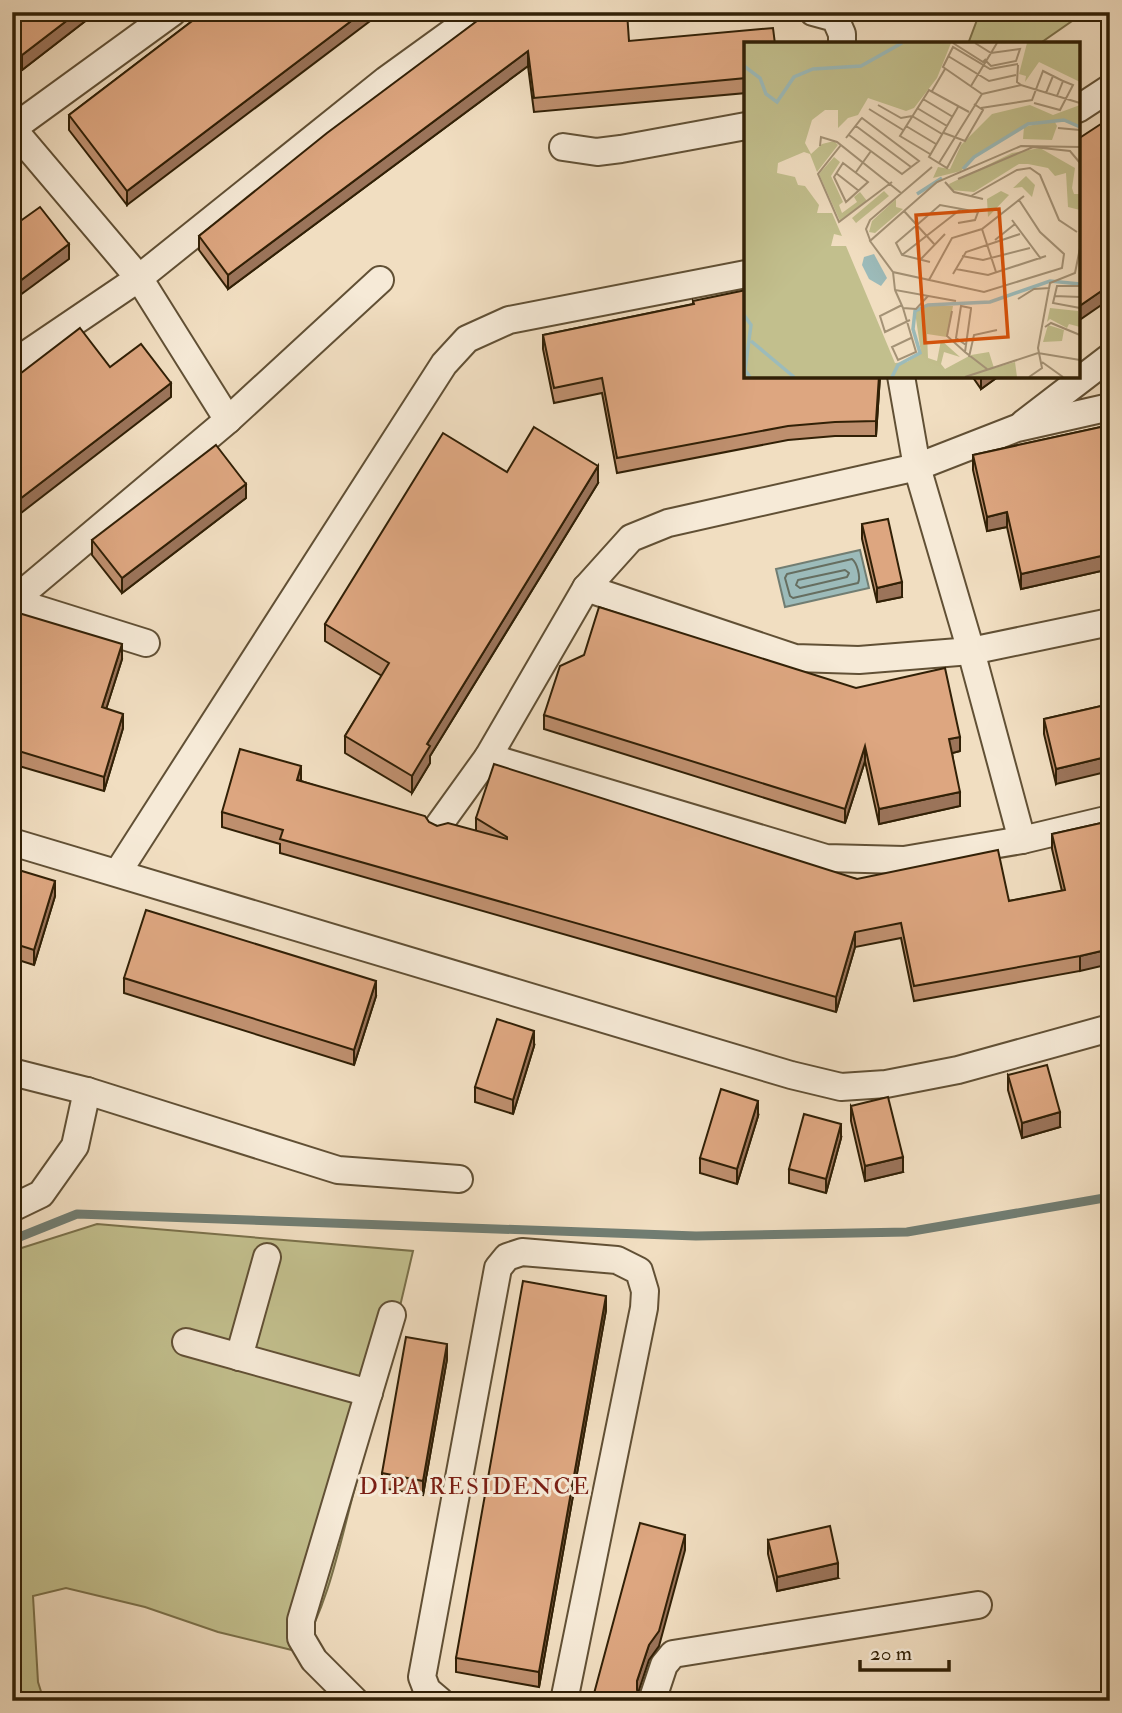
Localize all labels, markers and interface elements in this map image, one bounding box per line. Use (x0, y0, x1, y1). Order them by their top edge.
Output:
inset map (744, 42, 1080, 378)
district label: DIPA RESIDENCE (359, 1472, 591, 1501)
scale bar (860, 1629, 949, 1673)
text: 20 m (870, 1640, 912, 1667)

